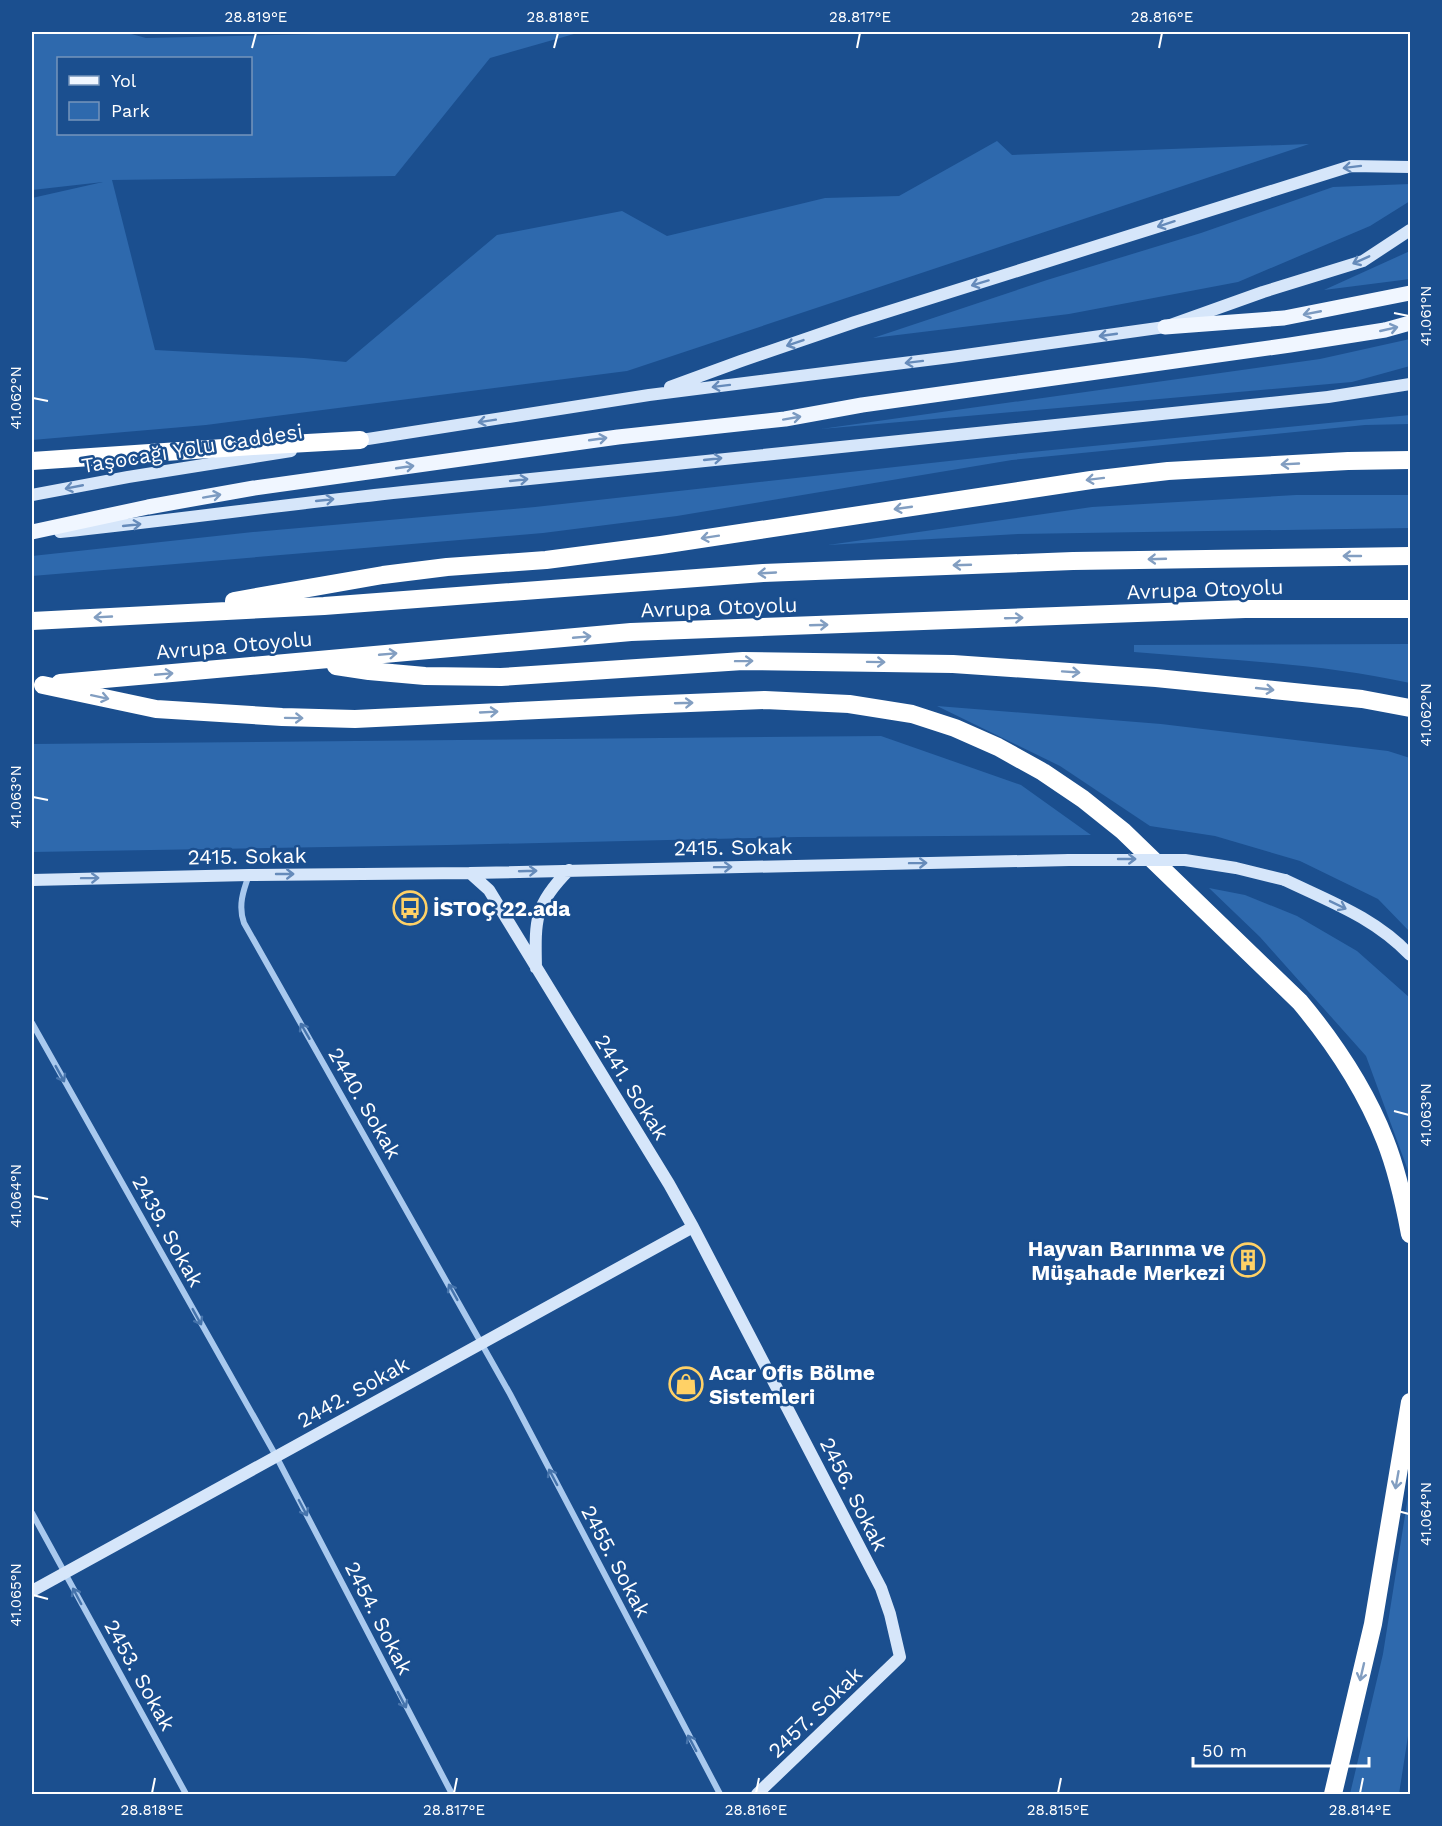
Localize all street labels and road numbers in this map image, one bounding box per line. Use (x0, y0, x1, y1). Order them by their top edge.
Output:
street label: Taşocağı Yolu Caddesi (80, 418, 304, 478)
street label: Avrupa Otoyolu (1126, 574, 1284, 604)
street label: Avrupa Otoyolu (640, 592, 798, 622)
street label: Avrupa Otoyolu (155, 626, 313, 664)
street label: 2415. Sokak (673, 833, 793, 861)
street label: 2415. Sokak (187, 842, 307, 870)
street label: 2441. Sokak (590, 1030, 674, 1144)
street label: 2440. Sokak (323, 1043, 407, 1163)
street label: 2439. Sokak (127, 1171, 209, 1291)
street label: 2442. Sokak (293, 1351, 413, 1433)
street label: 2456. Sokak (815, 1433, 893, 1555)
street label: 2455. Sokak (576, 1501, 656, 1621)
street label: 2454. Sokak (340, 1557, 418, 1679)
street label: 2453. Sokak (99, 1615, 181, 1735)
street label: 2457. Sokak (763, 1661, 867, 1763)

